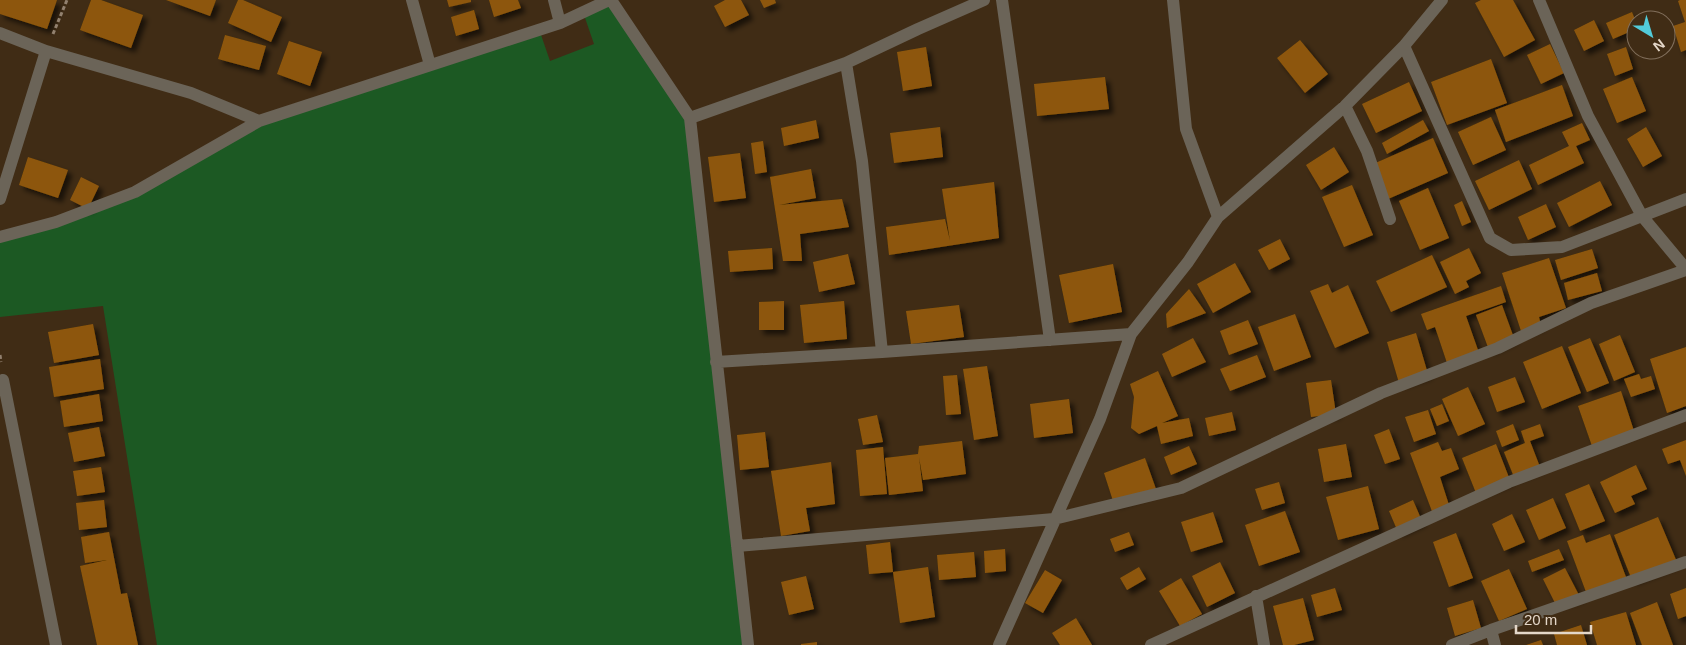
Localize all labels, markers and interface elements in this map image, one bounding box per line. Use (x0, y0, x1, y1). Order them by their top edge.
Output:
north arrow (1626, 10, 1676, 60)
text: N (1650, 36, 1668, 55)
scale bar (1516, 602, 1591, 634)
text: 20 m (1524, 611, 1557, 628)

